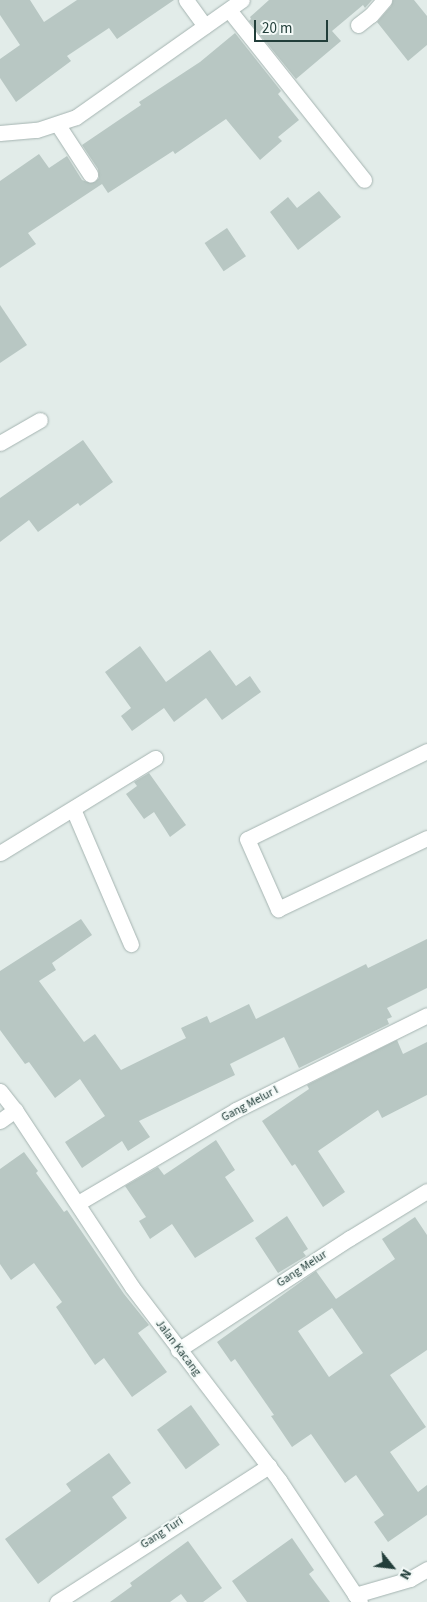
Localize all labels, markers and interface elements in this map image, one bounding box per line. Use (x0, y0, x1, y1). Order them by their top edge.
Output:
scale bar (257, 10, 331, 42)
text: 20 m (262, 18, 292, 39)
street label: Gang Melur I (219, 1083, 281, 1125)
street label: Gang Melur (274, 1247, 330, 1291)
street label: Jalan Kacang (152, 1317, 204, 1379)
street label: Gang Turi (138, 1514, 186, 1552)
north arrow (367, 1542, 417, 1592)
text: N (394, 1565, 416, 1583)

